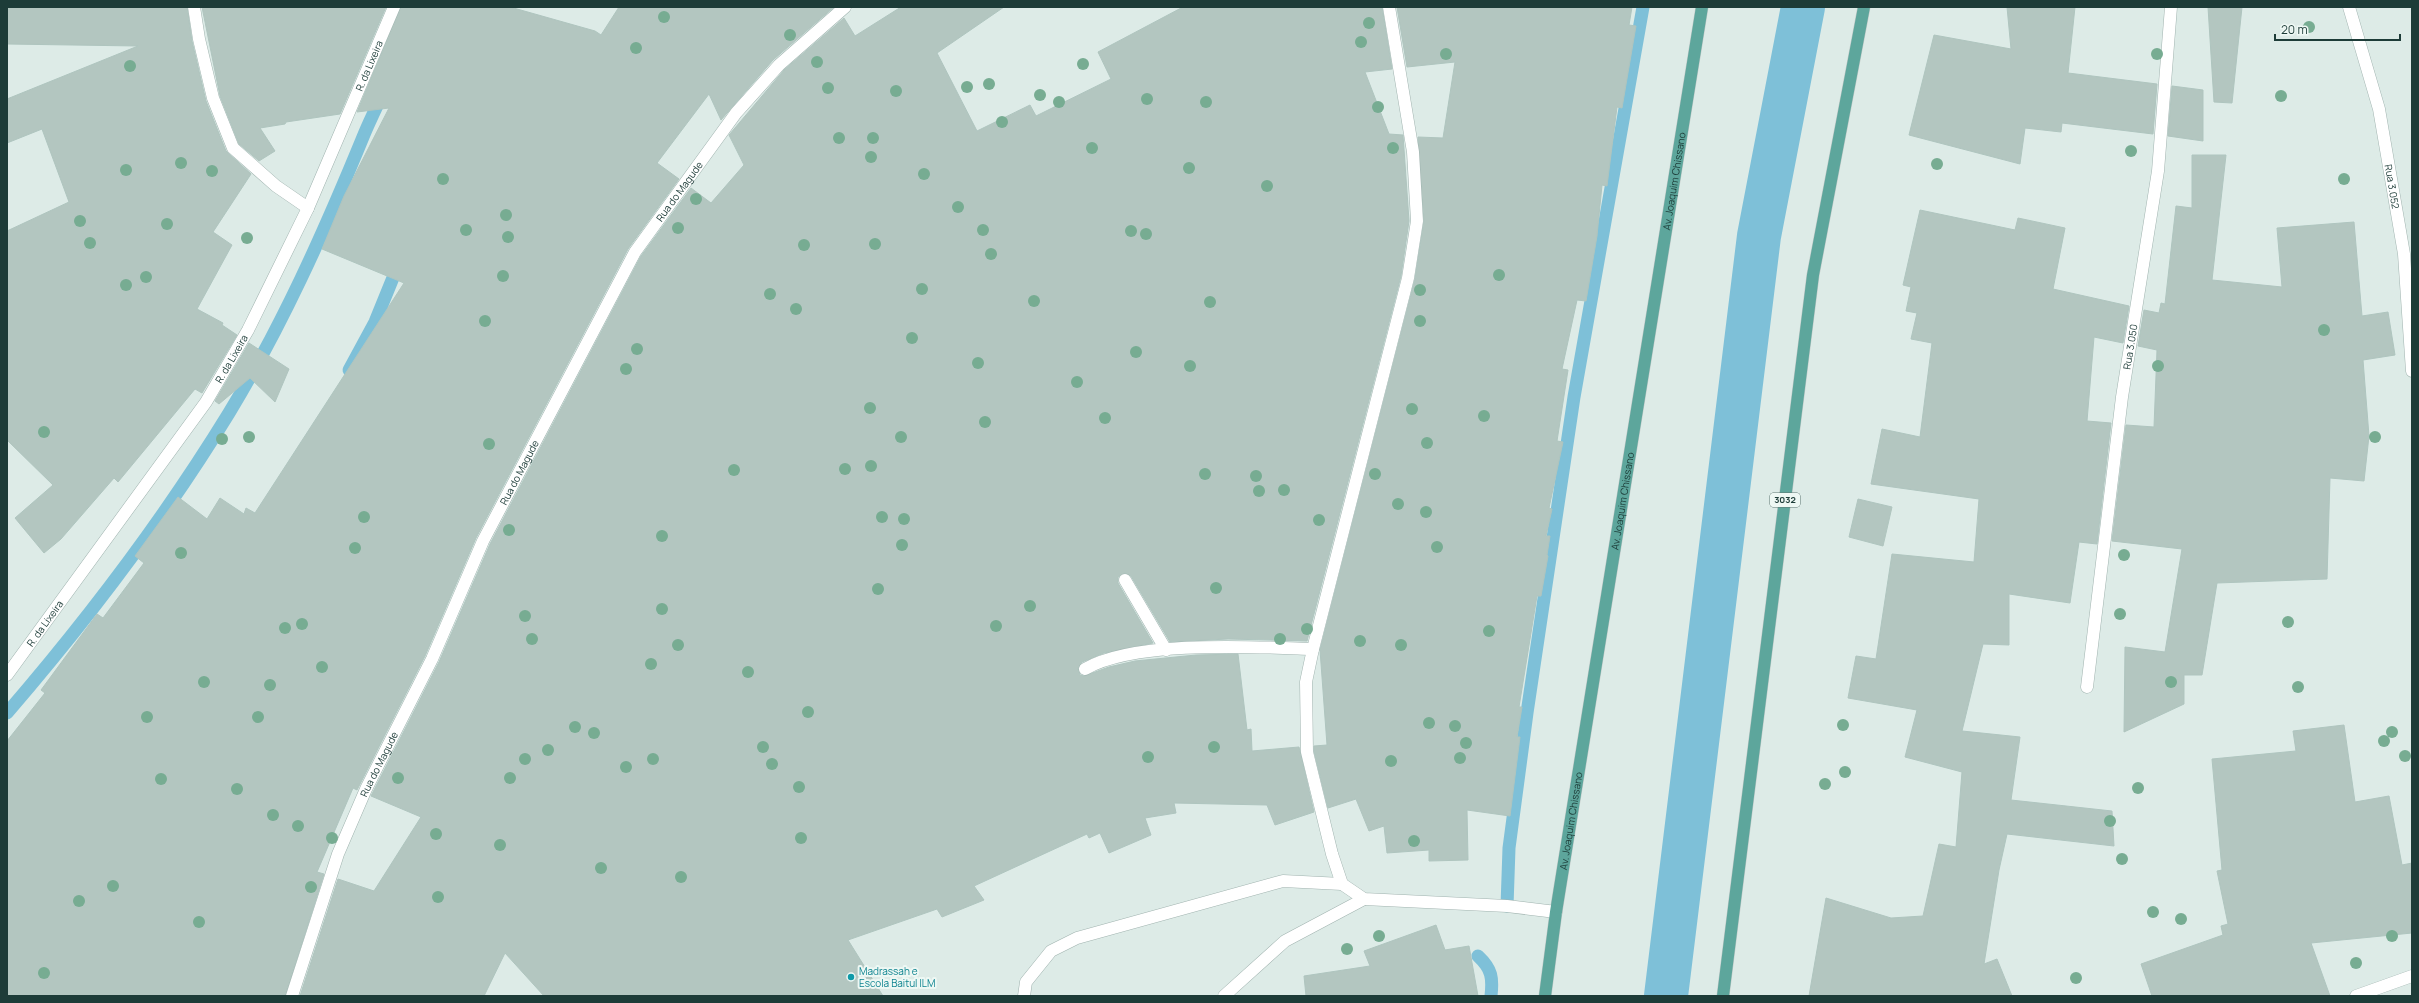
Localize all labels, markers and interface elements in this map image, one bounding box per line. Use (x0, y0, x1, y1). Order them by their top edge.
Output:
scale bar (2275, 16, 2400, 42)
text: 20 m (2281, 21, 2308, 38)
street label: R. da Lixeira (352, 38, 386, 93)
street label: Av. Joaquim Chissano (1659, 131, 1689, 231)
street label: Rua do Magude (652, 158, 706, 224)
street label: Rua 3.052 (2382, 163, 2403, 210)
street label: Rua 3.050 (2119, 323, 2141, 371)
street label: R. da Lixeira (212, 332, 251, 386)
street label: Rua do Magude (496, 437, 542, 507)
street label: Av. Joaquim Chissano (1608, 451, 1637, 551)
road number: 3032 (1770, 493, 1800, 507)
street label: R. da Lixeira (23, 597, 66, 649)
street label: Rua do Magude (357, 729, 401, 799)
street label: Av. Joaquim Chissano (1556, 771, 1586, 871)
place label: Madrassah e Escola Baitul ILM (859, 964, 935, 990)
marker: Madrassah e Escola Baitul ILM (846, 972, 856, 982)

